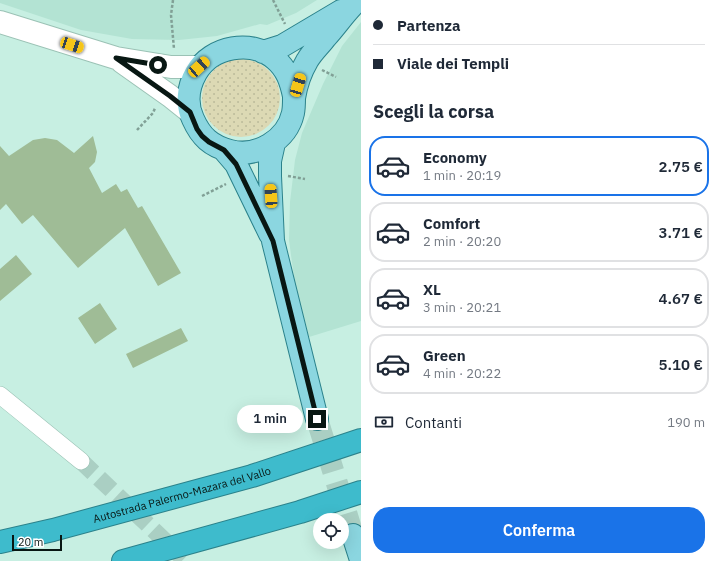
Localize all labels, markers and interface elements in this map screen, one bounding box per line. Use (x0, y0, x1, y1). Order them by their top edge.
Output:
text: Partenza (397, 16, 461, 35)
car (59, 36, 85, 54)
text: Viale dei Templi (397, 54, 509, 73)
car (186, 55, 212, 79)
route start (149, 56, 167, 74)
car (289, 72, 307, 98)
text: Scegli la corsa (373, 100, 494, 123)
icon: car (375, 148, 411, 184)
text: Economy (423, 148, 487, 167)
text: 2.75 € (659, 157, 703, 176)
text: 1 min · 20:19 (423, 167, 501, 184)
car (264, 184, 278, 208)
icon: car (375, 214, 411, 250)
text: Comfort (423, 214, 480, 233)
text: 3.71 € (659, 223, 703, 242)
text: 2 min · 20:20 (423, 233, 501, 250)
icon: car (375, 280, 411, 316)
text: XL (423, 280, 441, 299)
text: 4.67 € (659, 289, 703, 308)
text: 3 min · 20:21 (423, 299, 501, 316)
icon: car (375, 346, 411, 382)
text: Green (423, 346, 466, 365)
text: 5.10 € (659, 355, 703, 374)
text: 4 min · 20:22 (423, 365, 501, 382)
callout: 1 min (237, 405, 303, 433)
text: 1 min (253, 410, 287, 427)
route end (308, 410, 326, 428)
icon: cash (373, 411, 395, 433)
text: Contanti (405, 413, 462, 432)
text: 190 m (667, 414, 705, 431)
street label: Autostrada Palermo-Mazara del Vallo (92, 463, 273, 526)
button: Conferma (373, 507, 705, 553)
map controls (313, 513, 349, 549)
button: locate (313, 513, 349, 549)
scale bar (12, 533, 62, 552)
text: 20 m (18, 535, 43, 549)

